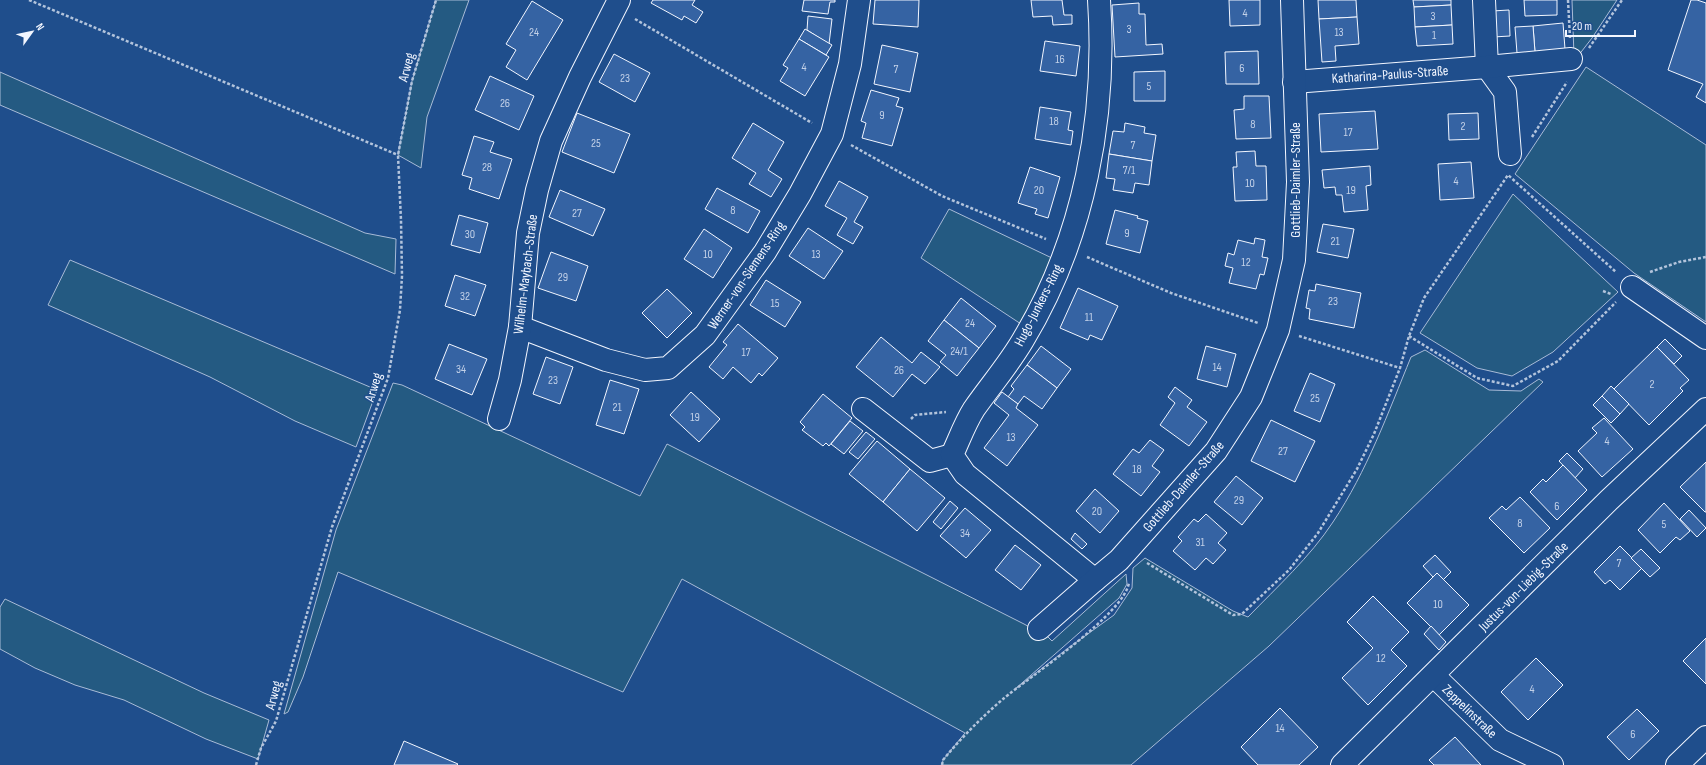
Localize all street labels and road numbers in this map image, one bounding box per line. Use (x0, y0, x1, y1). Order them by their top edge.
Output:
street label: Arweg (394, 50, 419, 85)
street label: Katharina-Paulus-Straße (1331, 62, 1449, 87)
street label: Gottlieb-Daimler-Straße (1287, 122, 1304, 238)
street label: Wilhelm-Maybach-Straße (510, 213, 541, 335)
street label: Werner-von-Siemens-Ring (704, 218, 789, 333)
street label: Hugo-Junkers-Ring (1010, 261, 1067, 349)
street label: Arweg (361, 370, 386, 405)
street label: Gottlieb-Daimler-Straße (1139, 437, 1228, 535)
street label: Justus-von-Liebig-Straße (1474, 538, 1572, 635)
street label: Arweg (261, 678, 286, 713)
street label: Zeppelinstraße (1439, 681, 1501, 742)

